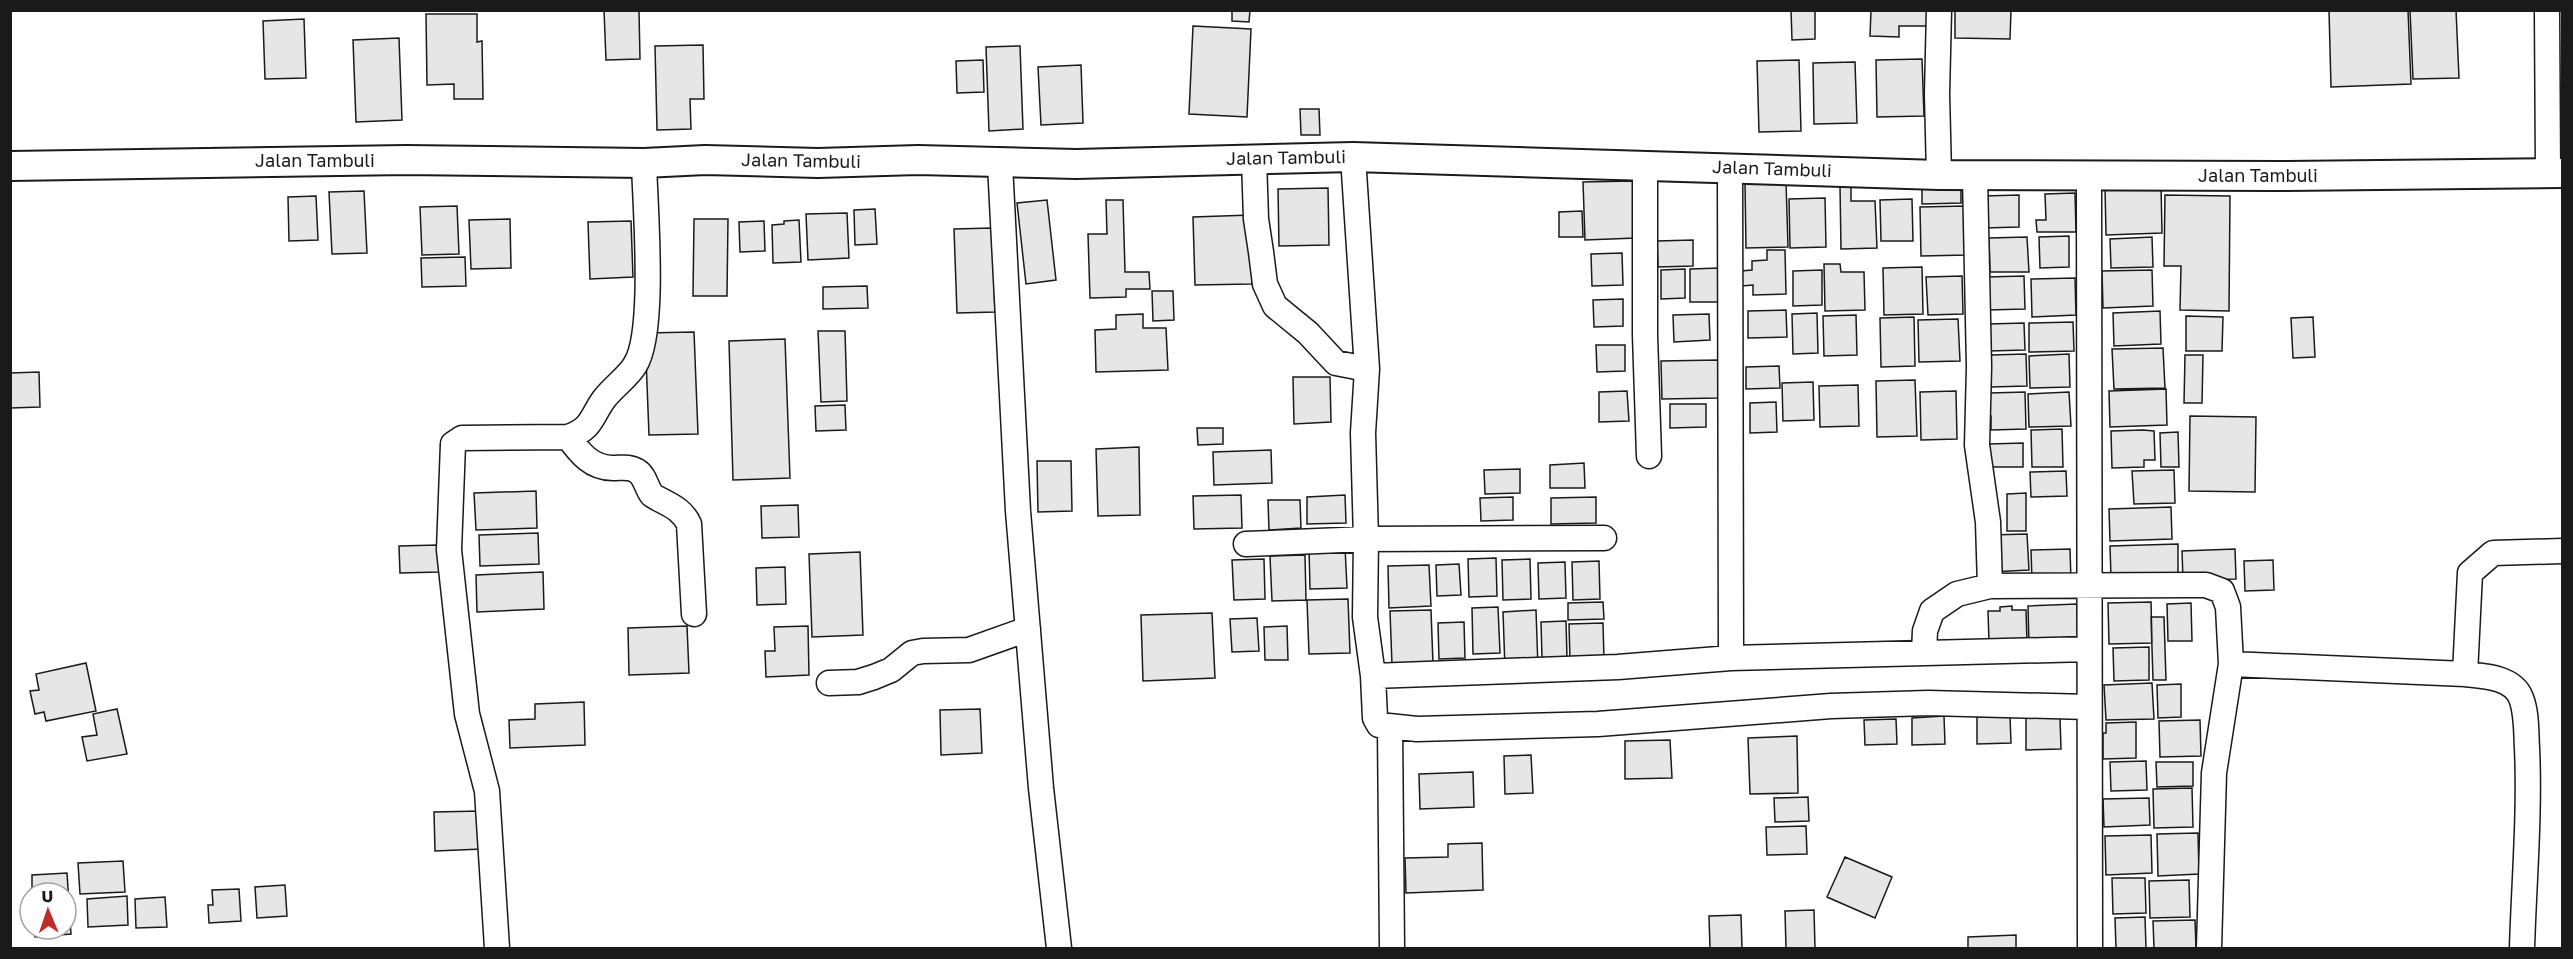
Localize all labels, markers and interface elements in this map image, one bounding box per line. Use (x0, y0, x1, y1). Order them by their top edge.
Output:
street label: Jalan Tambuli (1226, 145, 1346, 169)
street label: Jalan Tambuli (741, 148, 861, 172)
street label: Jalan Tambuli (255, 149, 375, 171)
street label: Jalan Tambuli (1712, 155, 1832, 181)
street label: Jalan Tambuli (2198, 164, 2318, 186)
north arrow (18, 881, 78, 941)
text: U (41, 886, 54, 906)

